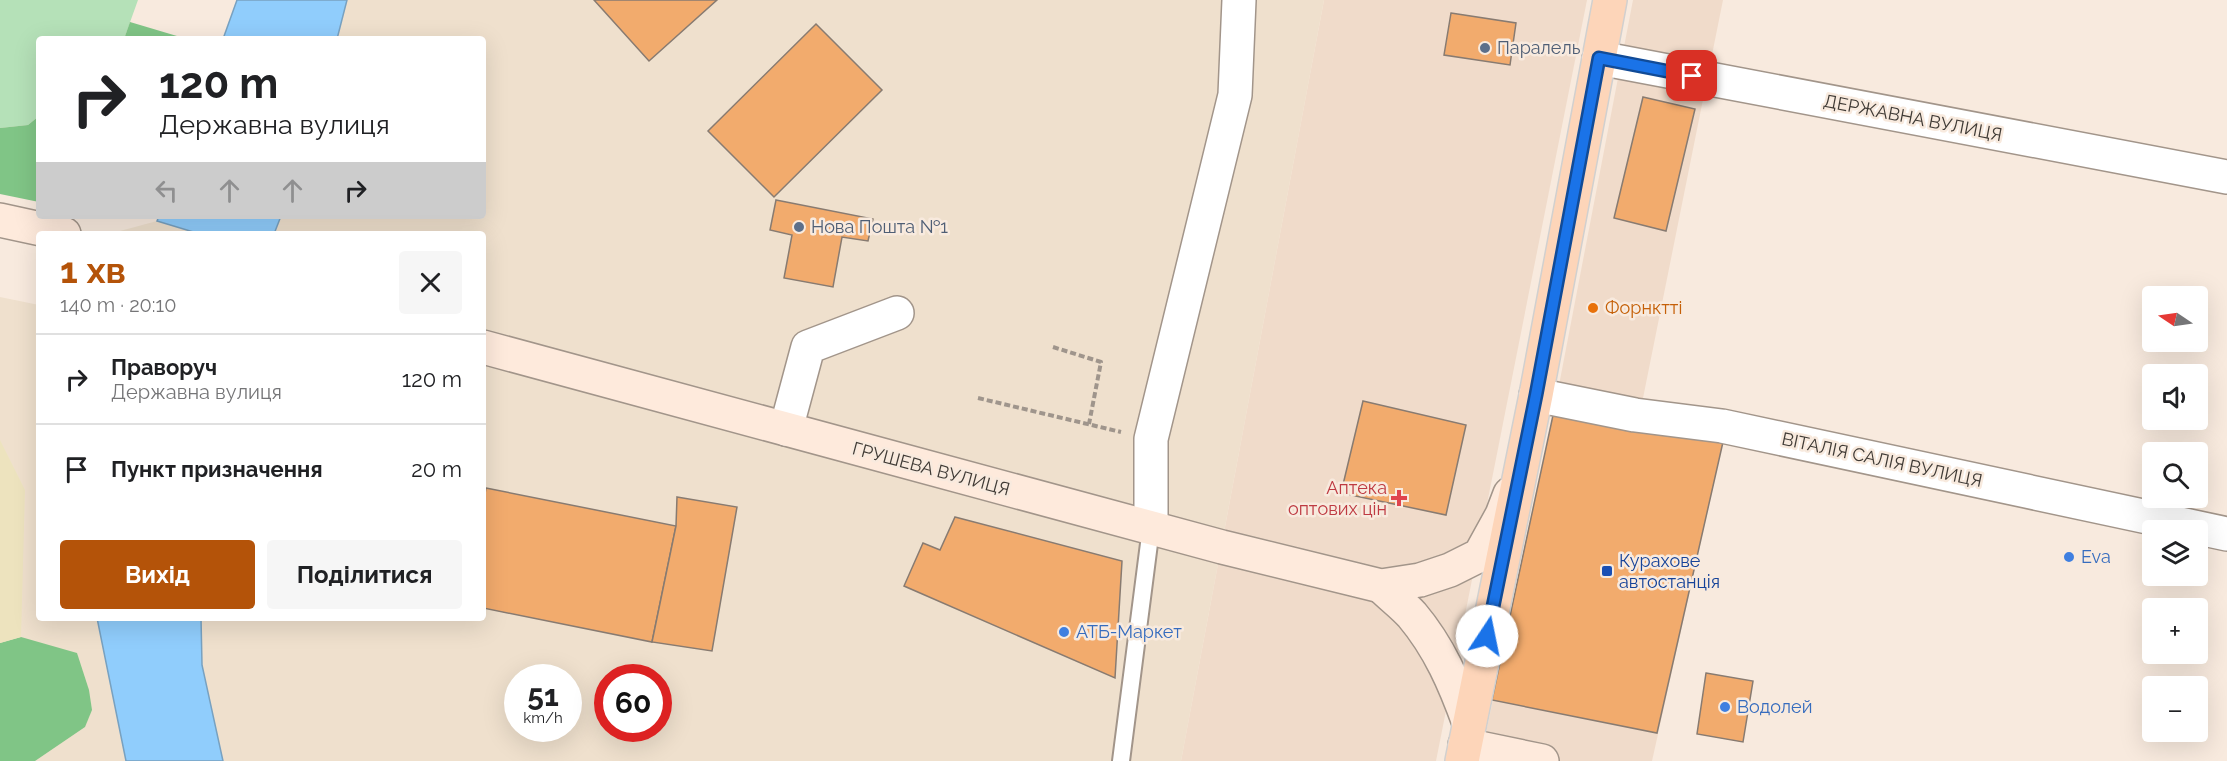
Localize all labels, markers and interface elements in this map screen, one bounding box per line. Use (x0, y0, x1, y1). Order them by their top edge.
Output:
place label: Паралель (1497, 37, 1581, 58)
marker: Паралель (1478, 41, 1492, 55)
pin (1666, 50, 1717, 101)
text: 120 m (159, 59, 278, 108)
icon: arrive (1675, 59, 1708, 92)
icon: right (60, 60, 138, 138)
street label: ДЕРЖАВНА ВУЛИЦЯ (1822, 90, 2004, 145)
text: Державна вулиця (159, 109, 390, 140)
icon: left (150, 174, 183, 207)
icon: ahead (213, 174, 246, 207)
icon: ahead (276, 174, 309, 207)
icon: right (339, 174, 372, 207)
place label: Нова Пошта №1 (811, 216, 948, 237)
marker: Нова Пошта №1 (792, 220, 806, 234)
text: 1 хв (60, 249, 126, 291)
button: close (399, 251, 462, 314)
north arrow (2142, 286, 2208, 352)
map controls (2142, 286, 2208, 742)
text: 140 m · 20:10 (60, 293, 176, 317)
place label: Форнктті (1605, 297, 1682, 318)
marker: Форнктті (1586, 301, 1600, 315)
text: Праворуч (111, 354, 217, 380)
icon: right (60, 363, 93, 396)
button: sound (2142, 364, 2208, 430)
text: 120 m (402, 366, 462, 392)
text: Державна вулиця (111, 380, 282, 404)
street label: ВІТАЛІЯ САЛІЯ ВУЛИЦЯ (1780, 428, 1984, 491)
street label: ГРУШЕВА ВУЛИЦЯ (850, 437, 1012, 500)
button: search (2142, 442, 2208, 508)
icon: arrive (60, 453, 93, 486)
text: Пункт призначення (111, 456, 323, 482)
text: 20 m (411, 456, 462, 482)
place label: Аптека оптових цін (1288, 477, 1387, 519)
marker: Аптека оптових цін (1392, 491, 1406, 505)
button: layers (2142, 520, 2208, 586)
button: Вихід (60, 540, 255, 609)
button: Поділитися (267, 540, 462, 609)
place label: Eva (2081, 546, 2111, 567)
place label: Курахове автостанцiя (1619, 550, 1720, 592)
marker: Eva (2062, 550, 2076, 564)
marker: Курахове автостанцiя (1600, 564, 1614, 578)
button: + (2142, 598, 2208, 664)
position arrow (1455, 604, 1519, 668)
place label: АТБ-Маркет (1076, 621, 1182, 642)
marker: АТБ-Маркет (1057, 625, 1071, 639)
speed limit sign: 60 (594, 664, 672, 742)
button: − (2142, 676, 2208, 742)
text: 51 (527, 678, 559, 713)
place label: Водолей (1737, 696, 1812, 717)
marker: Водолей (1718, 700, 1732, 714)
text: km/h (523, 709, 563, 727)

